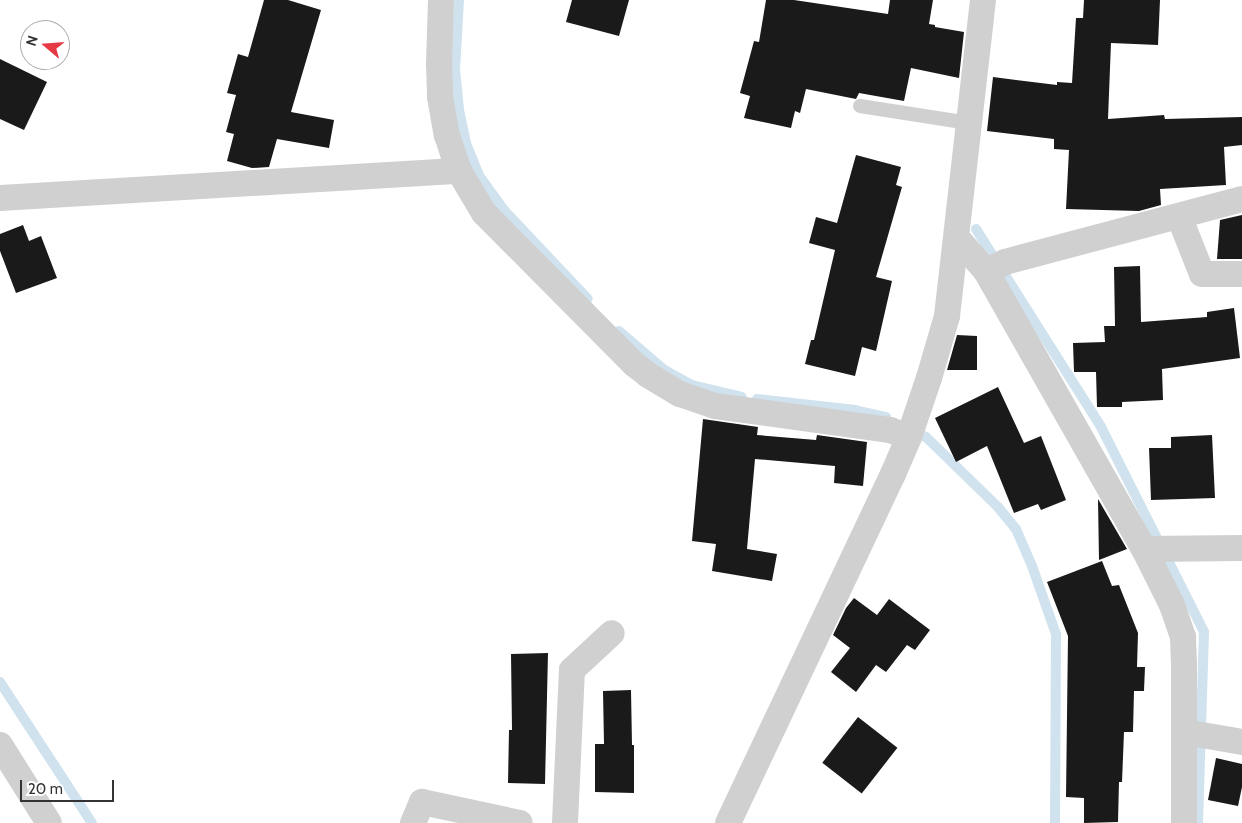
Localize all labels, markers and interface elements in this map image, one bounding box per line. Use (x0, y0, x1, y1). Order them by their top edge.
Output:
north arrow (20, 20, 70, 70)
text: N (22, 33, 42, 48)
scale bar (22, 770, 116, 802)
text: 20 m (28, 780, 63, 798)

